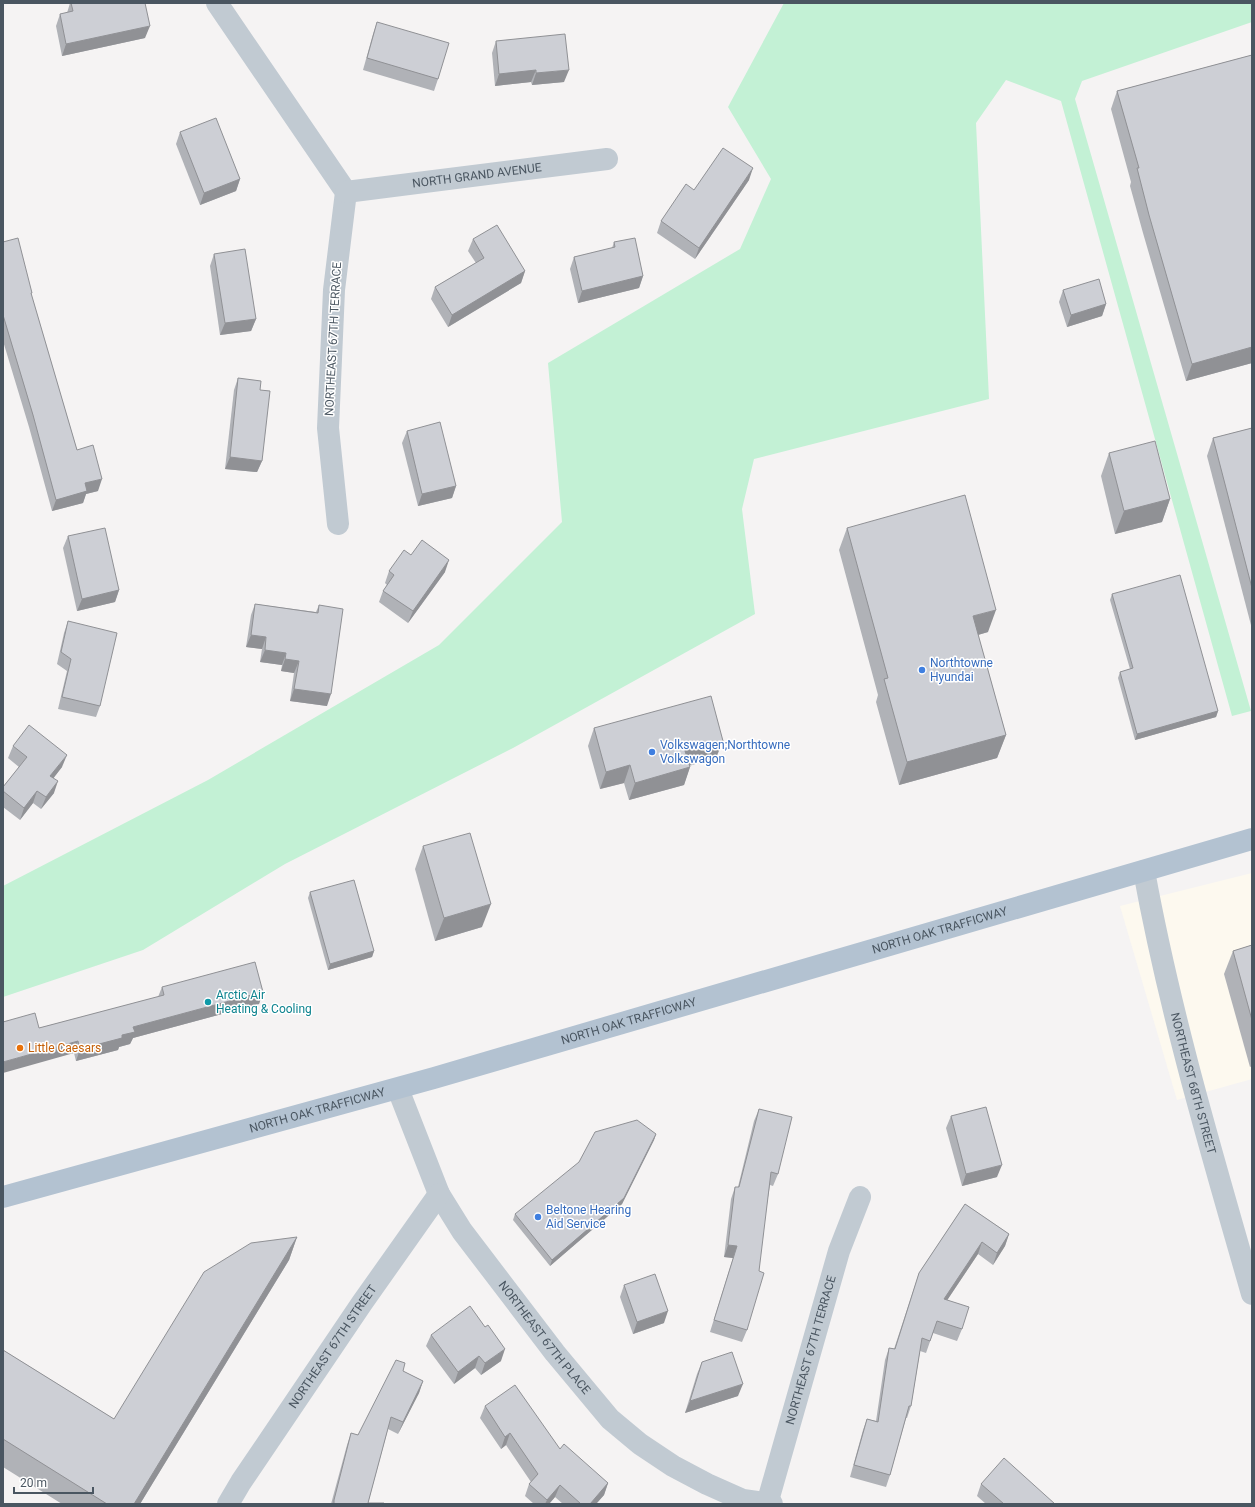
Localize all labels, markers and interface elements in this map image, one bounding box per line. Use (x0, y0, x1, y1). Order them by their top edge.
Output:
street label: NORTH GRAND AVENUE (411, 160, 543, 191)
street label: NORTHEAST 67TH TERRACE (322, 261, 344, 416)
place label: Northtowne Hyundai (930, 656, 993, 684)
marker: Northtowne Hyundai (917, 665, 927, 675)
place label: Volkswagen;Northtowne Volkswagon (660, 738, 790, 766)
marker: Volkswagen;Northtowne Volkswagon (647, 747, 657, 757)
street label: NORTH OAK TRAFFICWAY (870, 904, 1010, 957)
place label: Arctic Air Heating & Cooling (216, 988, 312, 1016)
street label: NORTH OAK TRAFFICWAY (559, 994, 699, 1048)
marker: Arctic Air Heating & Cooling (203, 997, 213, 1007)
street label: NORTHEAST 68TH STREET (1168, 1011, 1219, 1156)
place label: Little Caesars (28, 1041, 101, 1055)
marker: Little Caesars (15, 1043, 25, 1053)
street label: NORTH OAK TRAFFICWAY (248, 1085, 388, 1136)
place label: Beltone Hearing Aid Service (546, 1203, 631, 1231)
marker: Beltone Hearing Aid Service (533, 1212, 543, 1222)
street label: NORTHEAST 67TH TERRACE (783, 1274, 839, 1426)
street label: NORTHEAST 67TH PLACE (496, 1278, 593, 1397)
street label: NORTHEAST 67TH STREET (286, 1282, 379, 1411)
scale bar (14, 1469, 93, 1495)
text: 20 m (20, 1476, 47, 1490)

